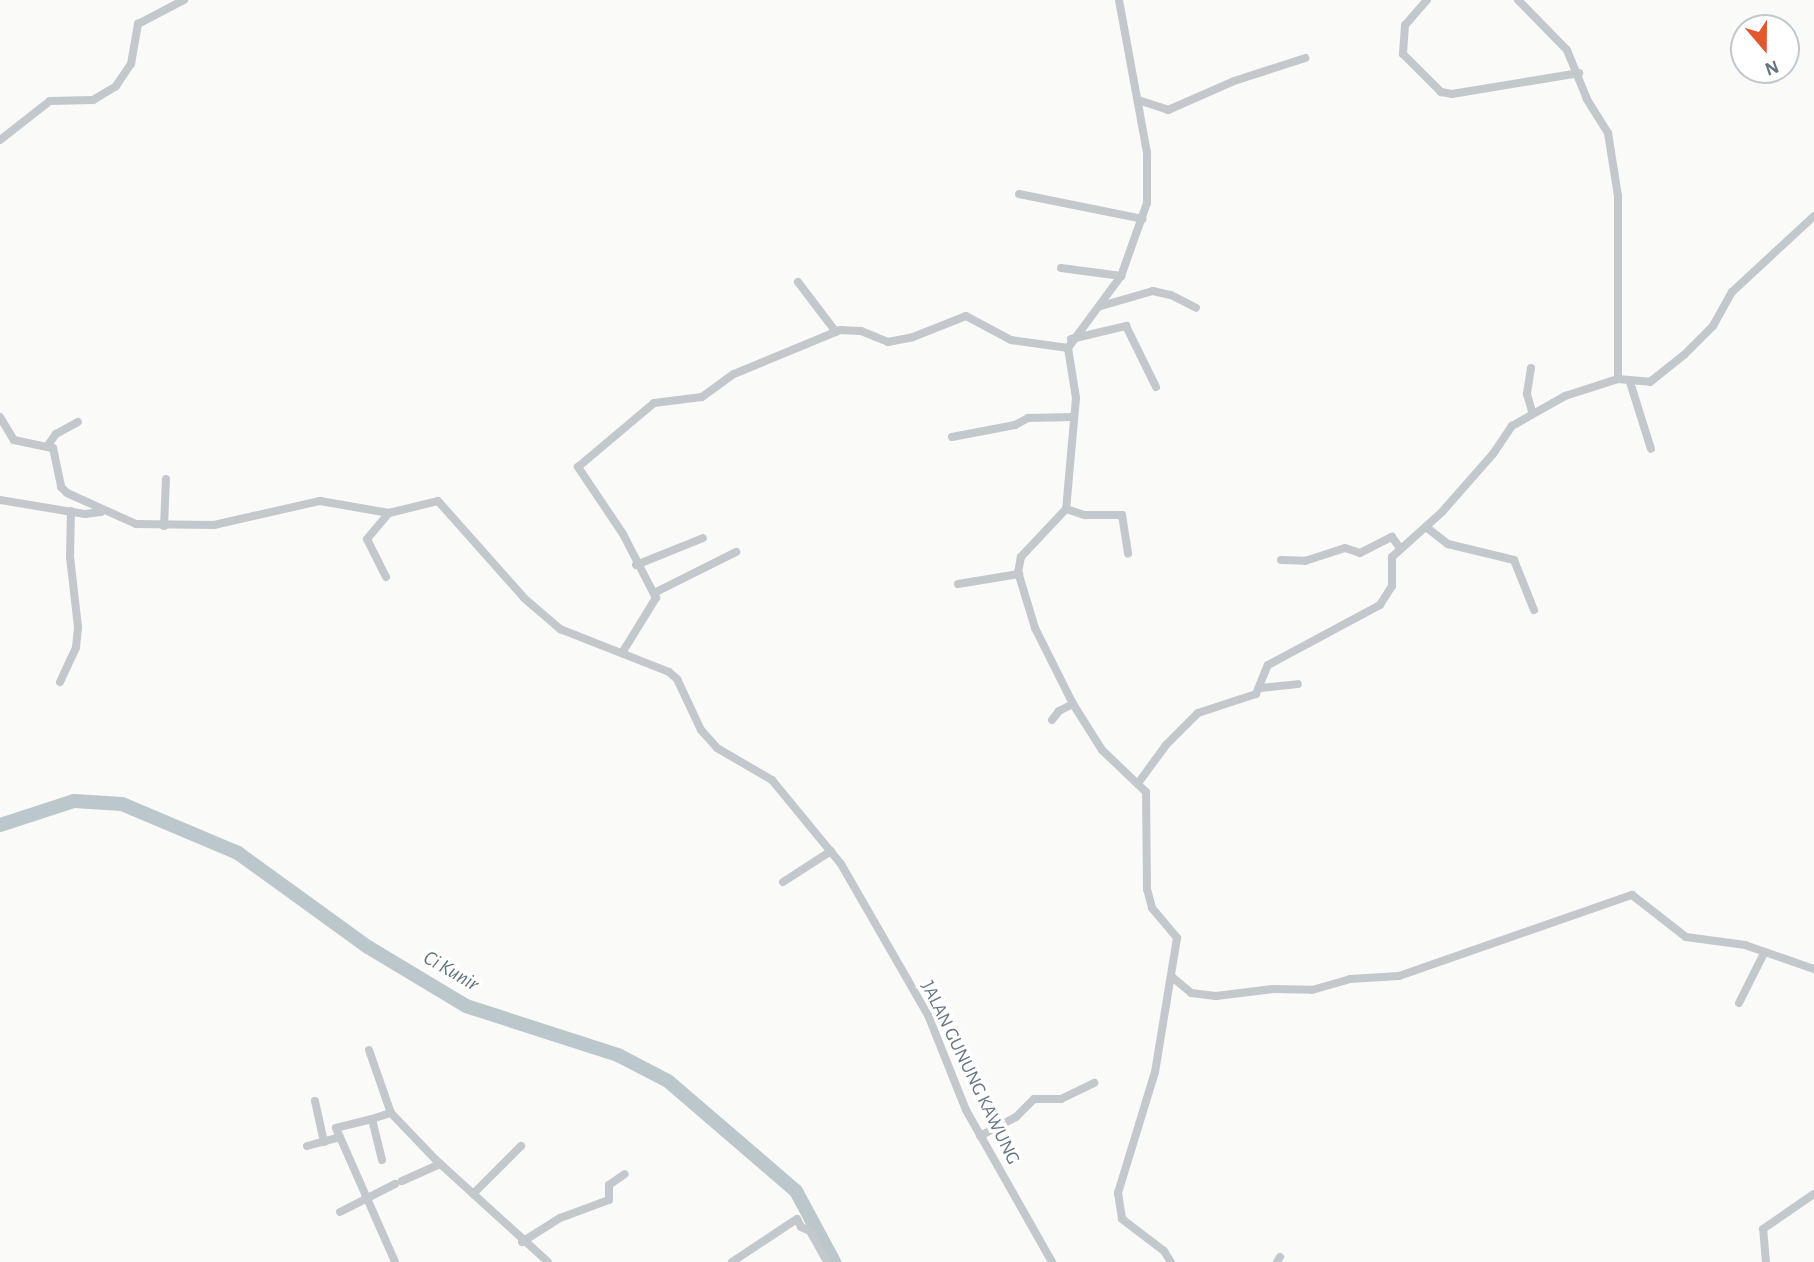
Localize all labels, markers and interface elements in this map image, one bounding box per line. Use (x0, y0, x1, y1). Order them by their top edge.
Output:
north arrow (1730, 14, 1800, 84)
text: N (1762, 56, 1781, 79)
water label: Ci Kunir (419, 945, 483, 997)
street label: JALAN GUNUNG KAWUNG (916, 978, 1024, 1168)

